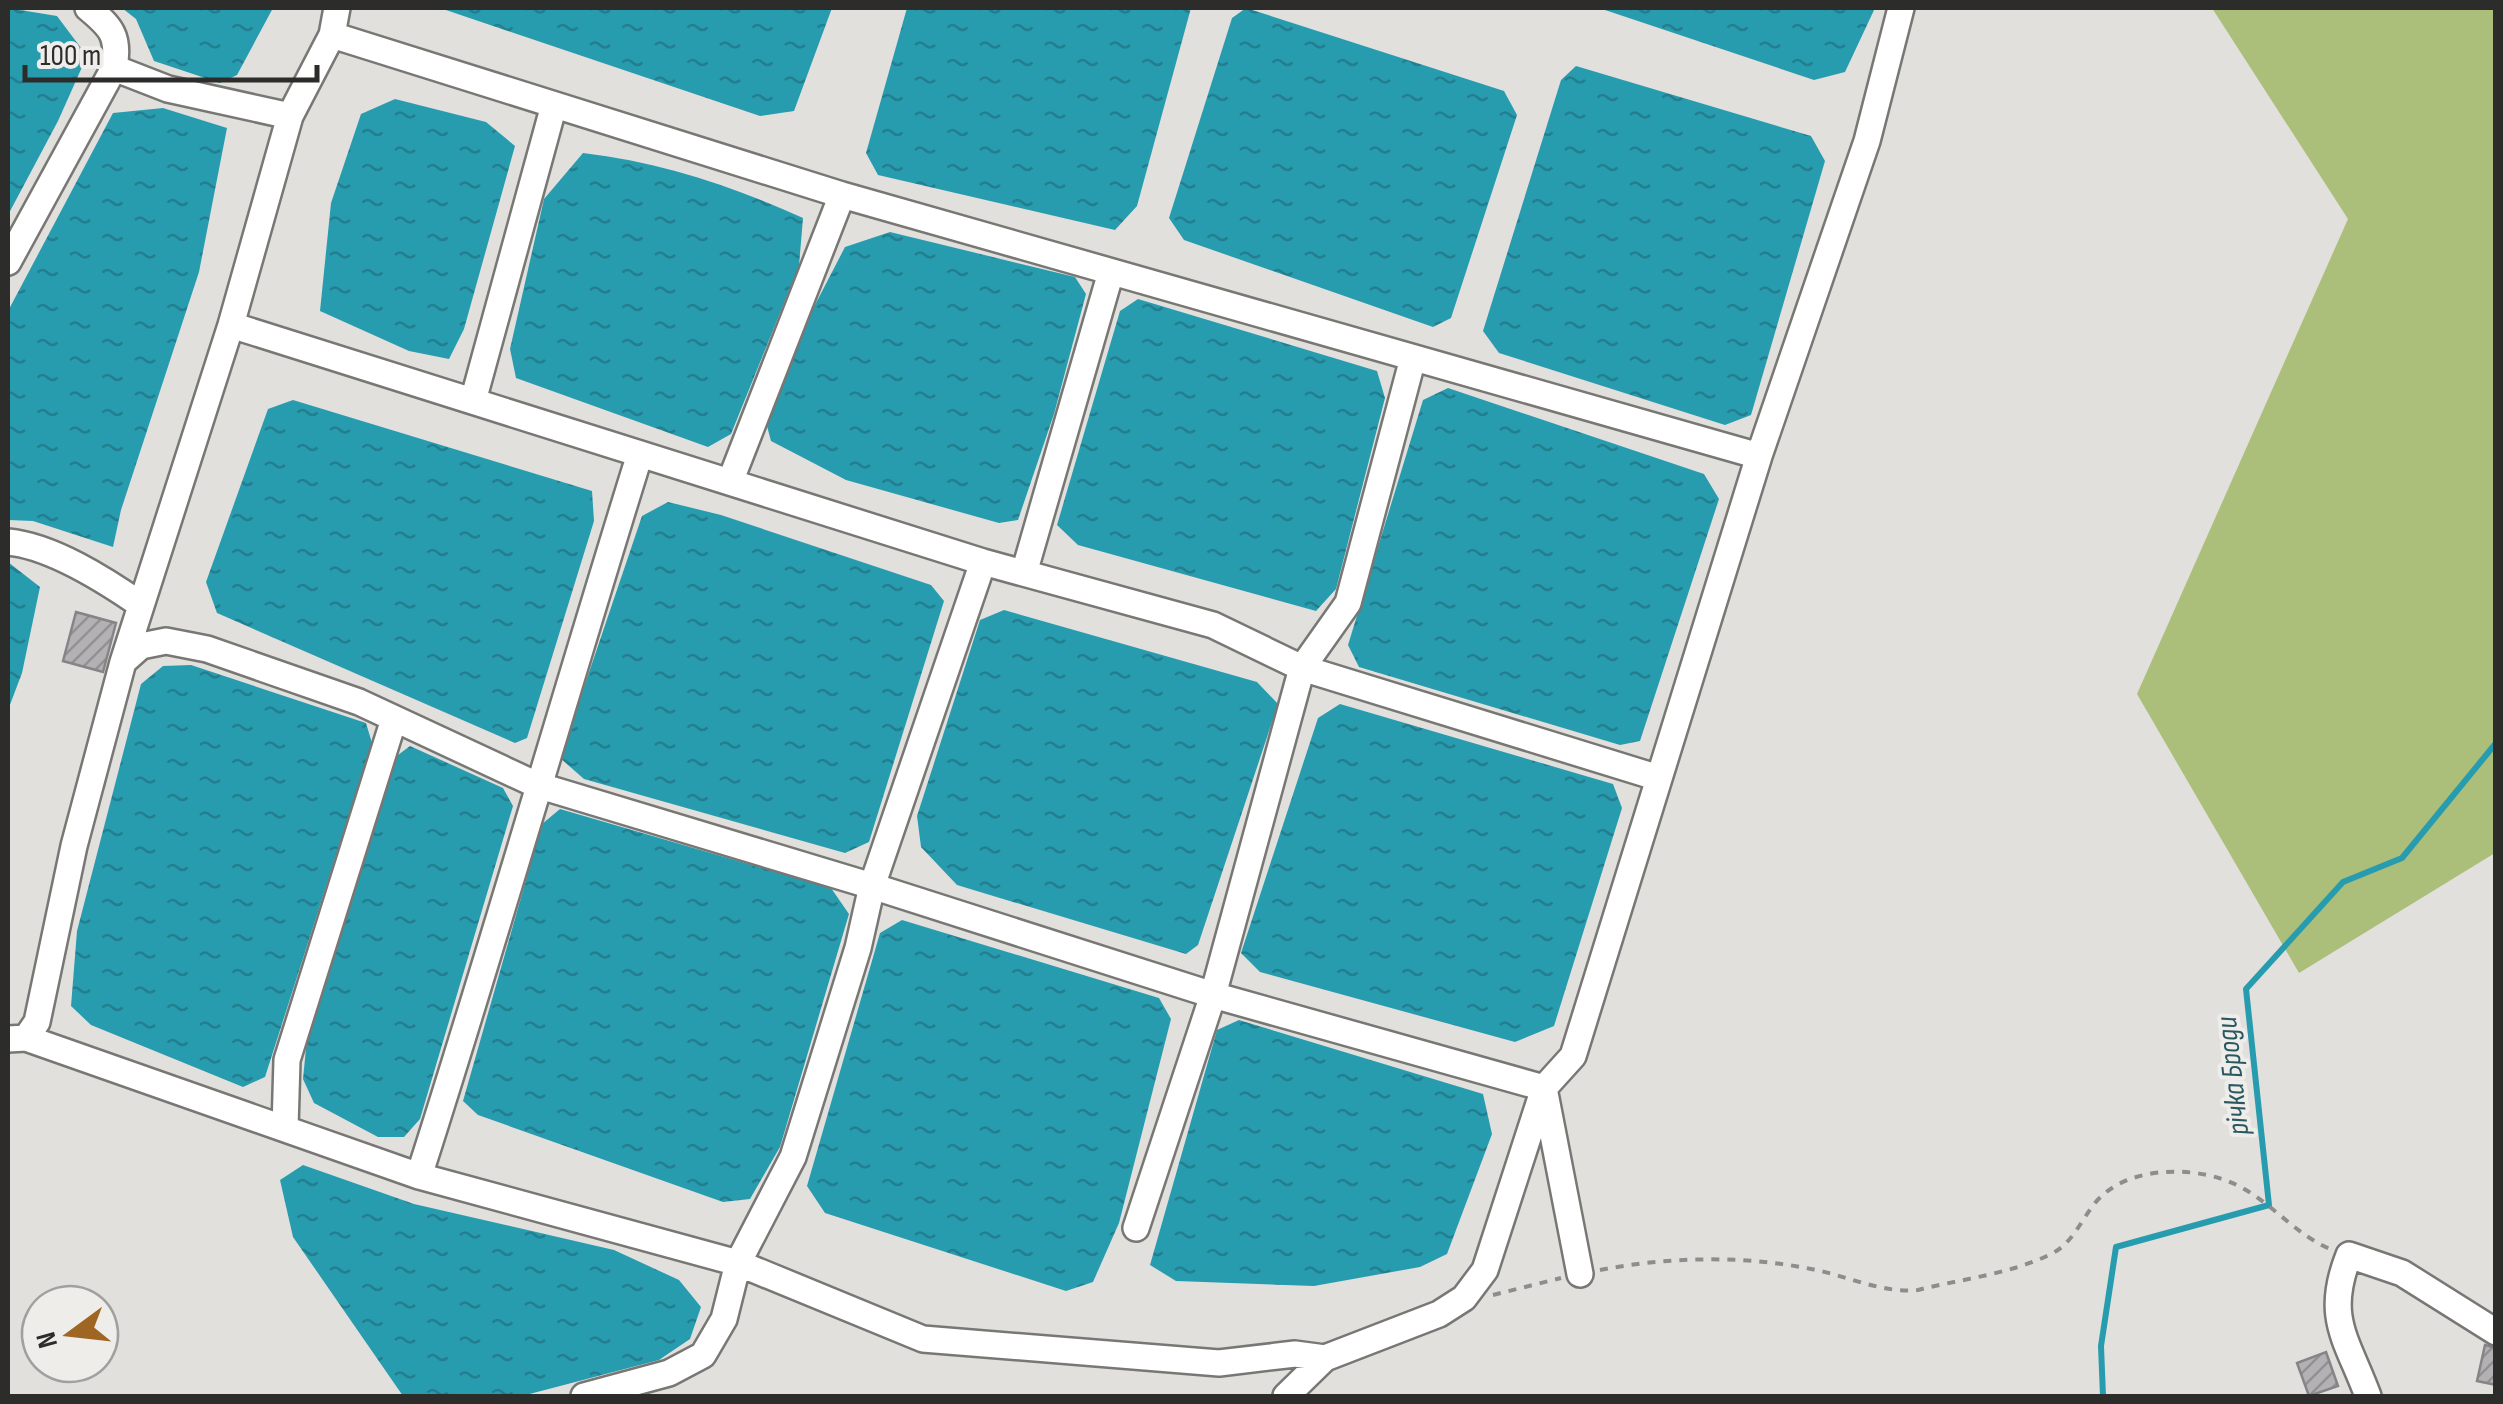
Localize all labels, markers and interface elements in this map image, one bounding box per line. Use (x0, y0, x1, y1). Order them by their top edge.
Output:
scale bar (25, 20, 318, 82)
text: 100 m (40, 38, 101, 74)
water label: річка Броди (2209, 1014, 2257, 1138)
north arrow (20, 1284, 120, 1384)
text: N (29, 1329, 65, 1352)

